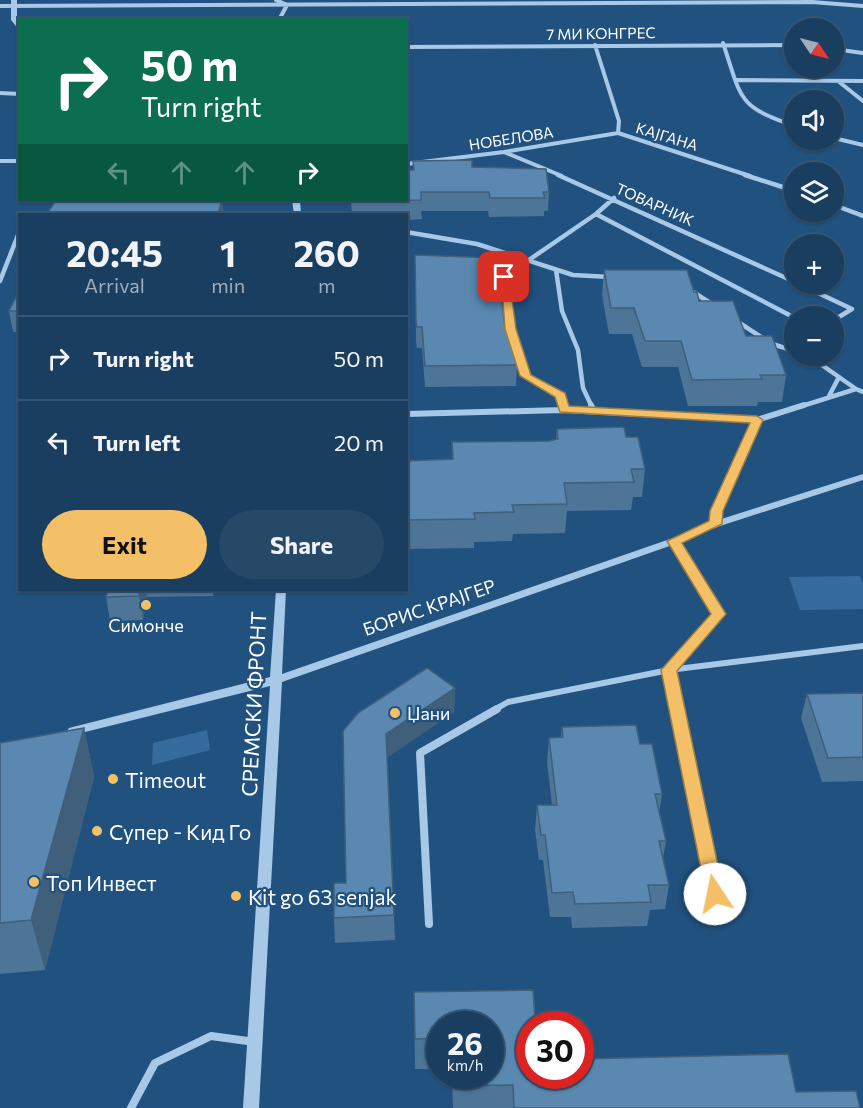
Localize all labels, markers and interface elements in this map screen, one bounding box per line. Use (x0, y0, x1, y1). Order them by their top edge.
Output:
north arrow (784, 18, 844, 78)
map controls (784, 18, 844, 366)
street label: 7 МИ КОНГРЕС (546, 23, 656, 43)
text: 50 m (141, 38, 238, 90)
icon: right (42, 42, 120, 120)
text: Turn right (141, 90, 261, 123)
button: sound (784, 90, 844, 150)
street label: КАЈГАНА (634, 118, 700, 154)
street label: НОБЕЛОВА (467, 122, 555, 154)
icon: left (102, 156, 135, 189)
icon: ahead (165, 156, 198, 189)
icon: ahead (228, 156, 261, 189)
icon: right (291, 156, 324, 189)
button: layers (784, 162, 844, 222)
street label: ТОВАРНИК (613, 179, 697, 229)
text: 20:45 (66, 230, 163, 274)
text: 1 (220, 230, 236, 274)
text: 260 (293, 230, 360, 274)
button: + (784, 234, 844, 294)
pin (478, 251, 529, 302)
icon: arrive (487, 260, 520, 293)
text: Arrival (84, 273, 145, 297)
text: min (211, 273, 245, 297)
text: m (318, 273, 335, 297)
button: − (784, 306, 844, 366)
icon: right (42, 342, 75, 375)
text: Turn right (93, 345, 194, 372)
text: 50 m (334, 345, 384, 372)
icon: left (42, 426, 75, 459)
text: Turn left (93, 429, 180, 456)
text: 20 m (334, 429, 384, 456)
button: Exit (42, 510, 207, 579)
button: Share (219, 510, 384, 579)
street label: БОРИС КРАЈГЕР (360, 574, 498, 640)
marker: Симонче (139, 598, 153, 612)
street label: СРЕМСКИ ФРОНТ (236, 611, 270, 797)
place label: Симонче (108, 614, 184, 636)
place label: Џани (407, 702, 450, 724)
marker: Џани (388, 706, 402, 720)
place label: Timeout (125, 767, 206, 792)
marker: Timeout (106, 772, 120, 786)
place label: Супер - Кид Го (109, 819, 251, 844)
marker: Супер - Кид Го (90, 824, 104, 838)
position arrow (683, 862, 747, 926)
place label: Топ Инвест (46, 870, 157, 895)
marker: Топ Инвест (27, 875, 41, 889)
place label: Kit go 63 senjak (248, 884, 397, 909)
marker: Kit go 63 senjak (229, 889, 243, 903)
speed limit sign: 30 (516, 1011, 594, 1089)
text: 26 (447, 1024, 483, 1061)
text: km/h (447, 1056, 483, 1074)

